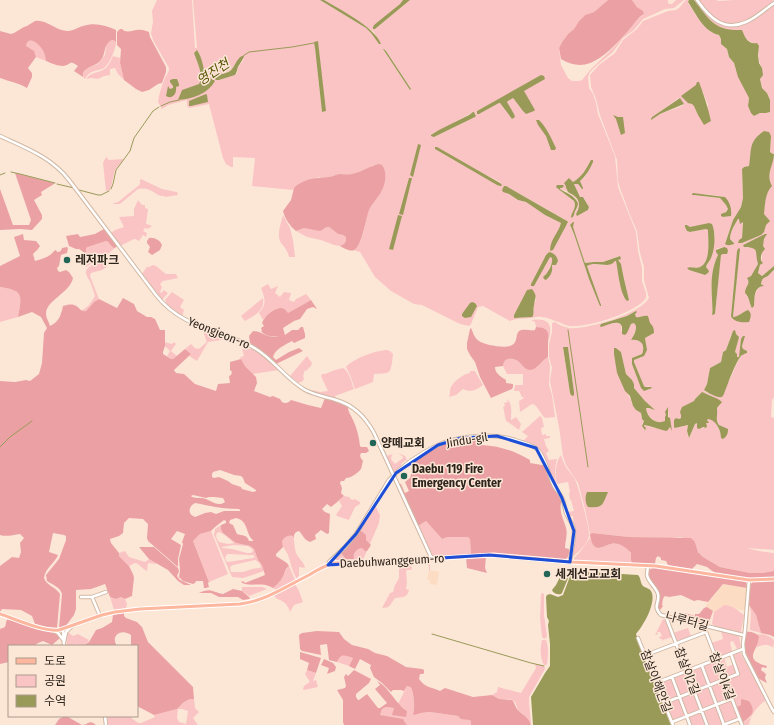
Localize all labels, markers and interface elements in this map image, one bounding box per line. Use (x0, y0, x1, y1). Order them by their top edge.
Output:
water label: 영진천 (194, 55, 233, 88)
place label: 레저파크 (75, 253, 119, 267)
marker: 레저파크 (62, 255, 72, 265)
street label: Yeongjeon-ro (186, 314, 252, 352)
street label: Jindu-gil (445, 430, 489, 450)
place label: 양떼교회 (381, 436, 425, 450)
marker: 양떼교회 (368, 438, 378, 448)
place label: Daebu 119 Fire Emergency Center (412, 462, 502, 490)
marker: Daebu 119 Fire Emergency Center (399, 471, 409, 481)
street label: Daebuhwanggeum-ro (339, 551, 445, 571)
place label: 세계선교교회 (555, 567, 621, 581)
marker: 세계선교교회 (542, 569, 552, 579)
street label: 나루터길 (664, 609, 710, 633)
legend (8, 645, 138, 717)
street label: 참살이2길 (672, 645, 702, 697)
street label: 참살이해안길 (638, 648, 674, 714)
street label: 참살이4길 (707, 650, 737, 702)
text: 도로 (44, 654, 66, 668)
text: 공원 (44, 674, 66, 688)
text: 수역 (44, 694, 66, 708)

